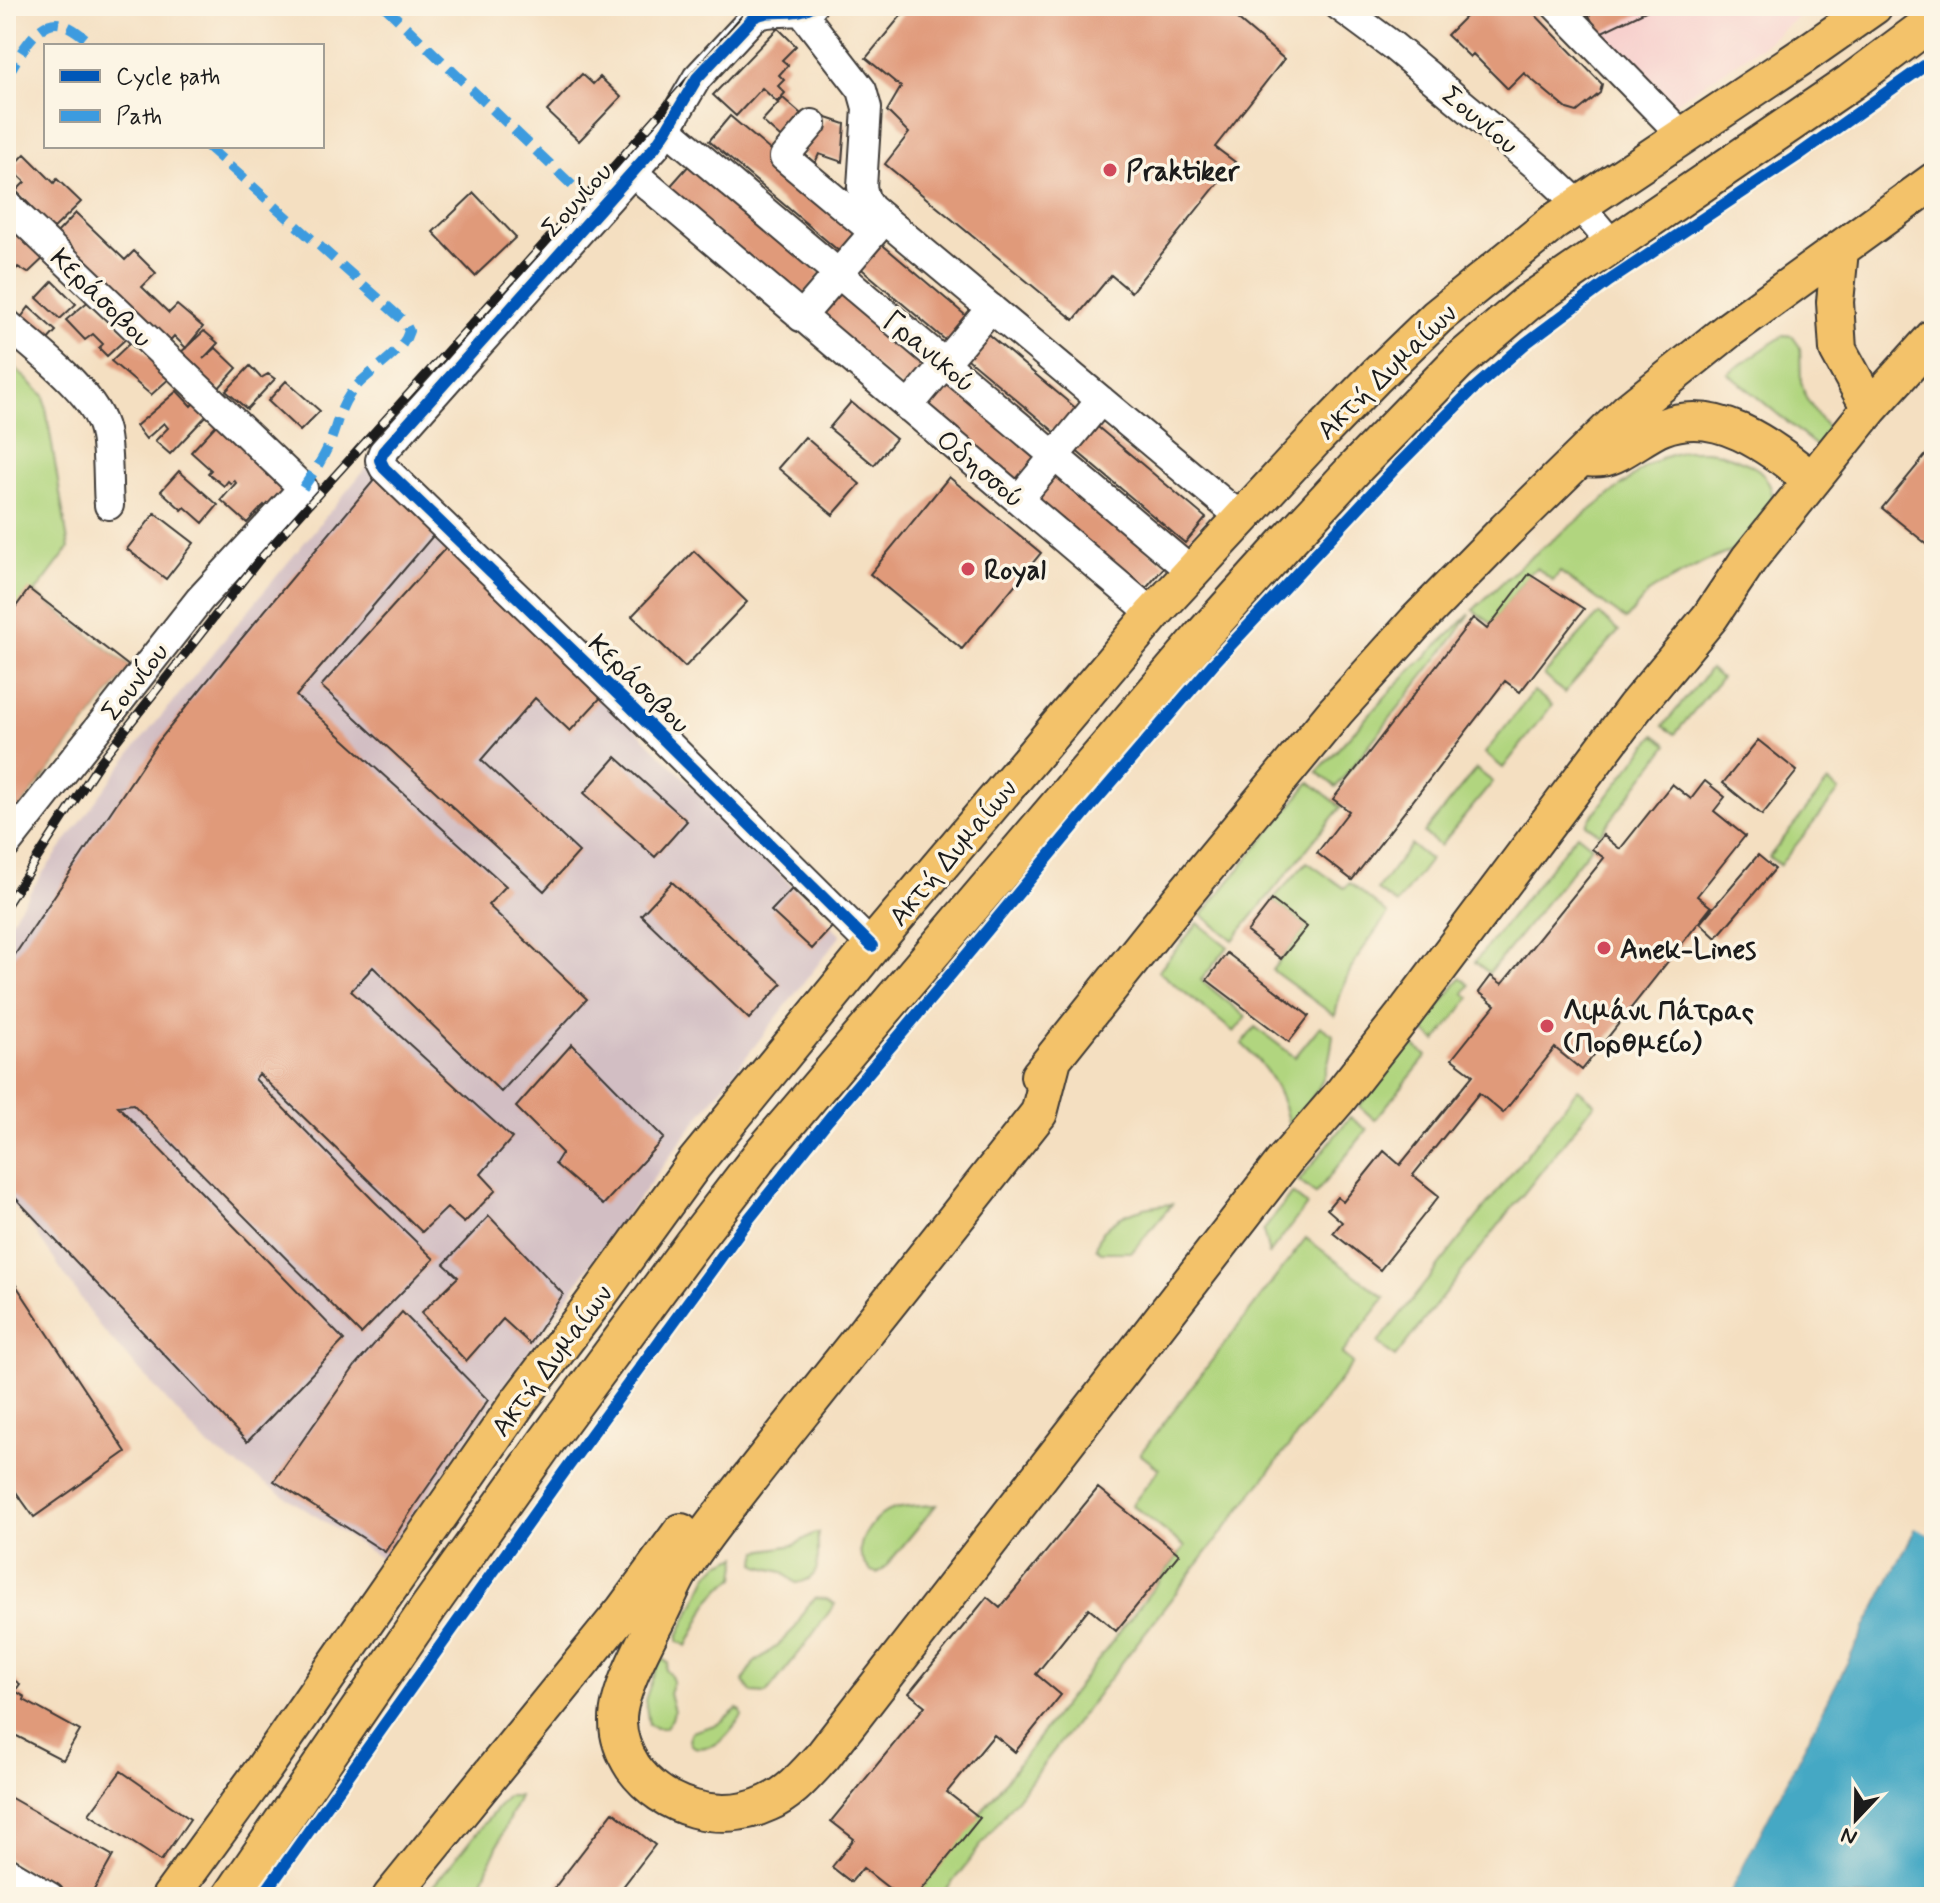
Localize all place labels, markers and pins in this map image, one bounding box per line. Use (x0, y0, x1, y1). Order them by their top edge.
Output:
place label: Praktiker (1126, 154, 1241, 191)
marker: Praktiker (1101, 161, 1119, 179)
place label: Royal (984, 553, 1046, 590)
marker: Royal (959, 560, 977, 578)
place label: Anek-Lines (1620, 932, 1756, 969)
marker: Anek-Lines (1595, 939, 1613, 957)
place label: Λιμάνι Πάτρας (Πορθμείο) (1563, 994, 1754, 1063)
marker: Λιμάνι Πάτρας (Πορθμείο) (1538, 1017, 1556, 1035)

